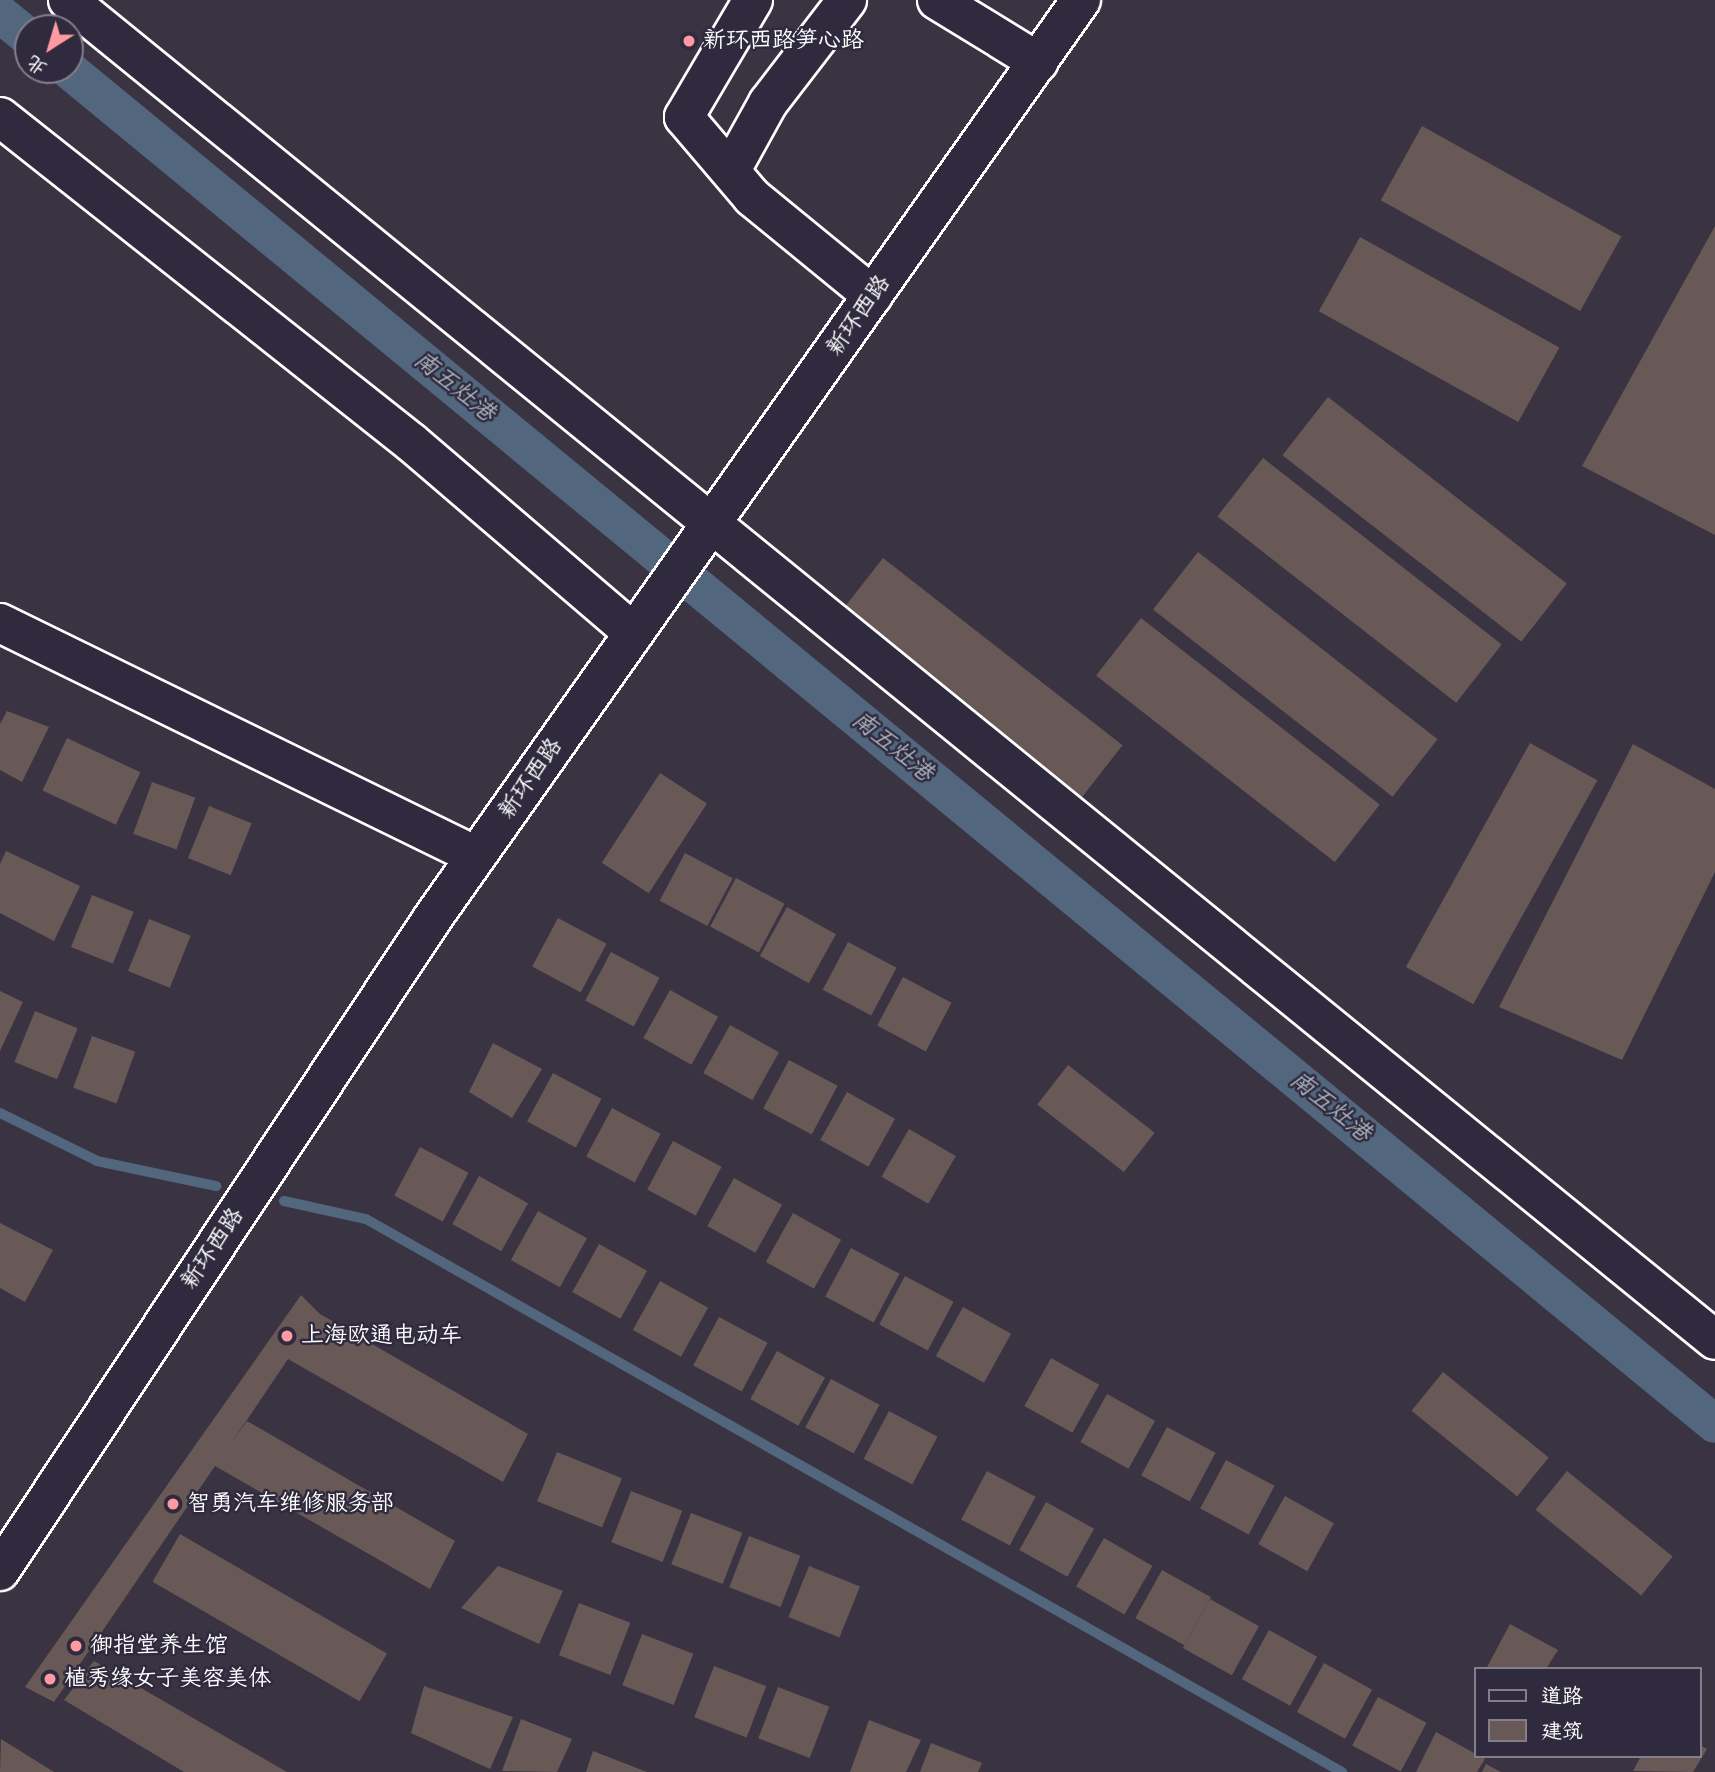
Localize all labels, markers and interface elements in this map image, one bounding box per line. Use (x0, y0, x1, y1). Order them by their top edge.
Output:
north arrow (14, 14, 84, 84)
place label: 新环西路笋心路 (703, 27, 864, 55)
marker: 新环西路笋心路 (681, 33, 697, 49)
text: 北 (22, 49, 52, 80)
street label: 新环西路 (821, 270, 897, 362)
water label: 南五灶港 (408, 346, 500, 428)
water label: 南五灶港 (846, 706, 938, 788)
street label: 新环西路 (493, 733, 569, 825)
water label: 南五灶港 (1284, 1066, 1376, 1148)
street label: 新环西路 (176, 1203, 250, 1295)
place label: 上海欧通电动车 (301, 1322, 462, 1350)
marker: 上海欧通电动车 (279, 1328, 295, 1344)
place label: 智勇汽车维修服务部 (187, 1490, 394, 1518)
marker: 智勇汽车维修服务部 (165, 1496, 181, 1512)
place label: 御指堂养生馆 (90, 1632, 228, 1660)
marker: 御指堂养生馆 (68, 1638, 84, 1654)
place label: 植秀缘女子美容美体 (64, 1665, 271, 1693)
legend (1474, 1667, 1701, 1758)
marker: 植秀缘女子美容美体 (42, 1671, 58, 1687)
text: 道路 (1541, 1683, 1583, 1711)
text: 建筑 (1541, 1718, 1583, 1746)

